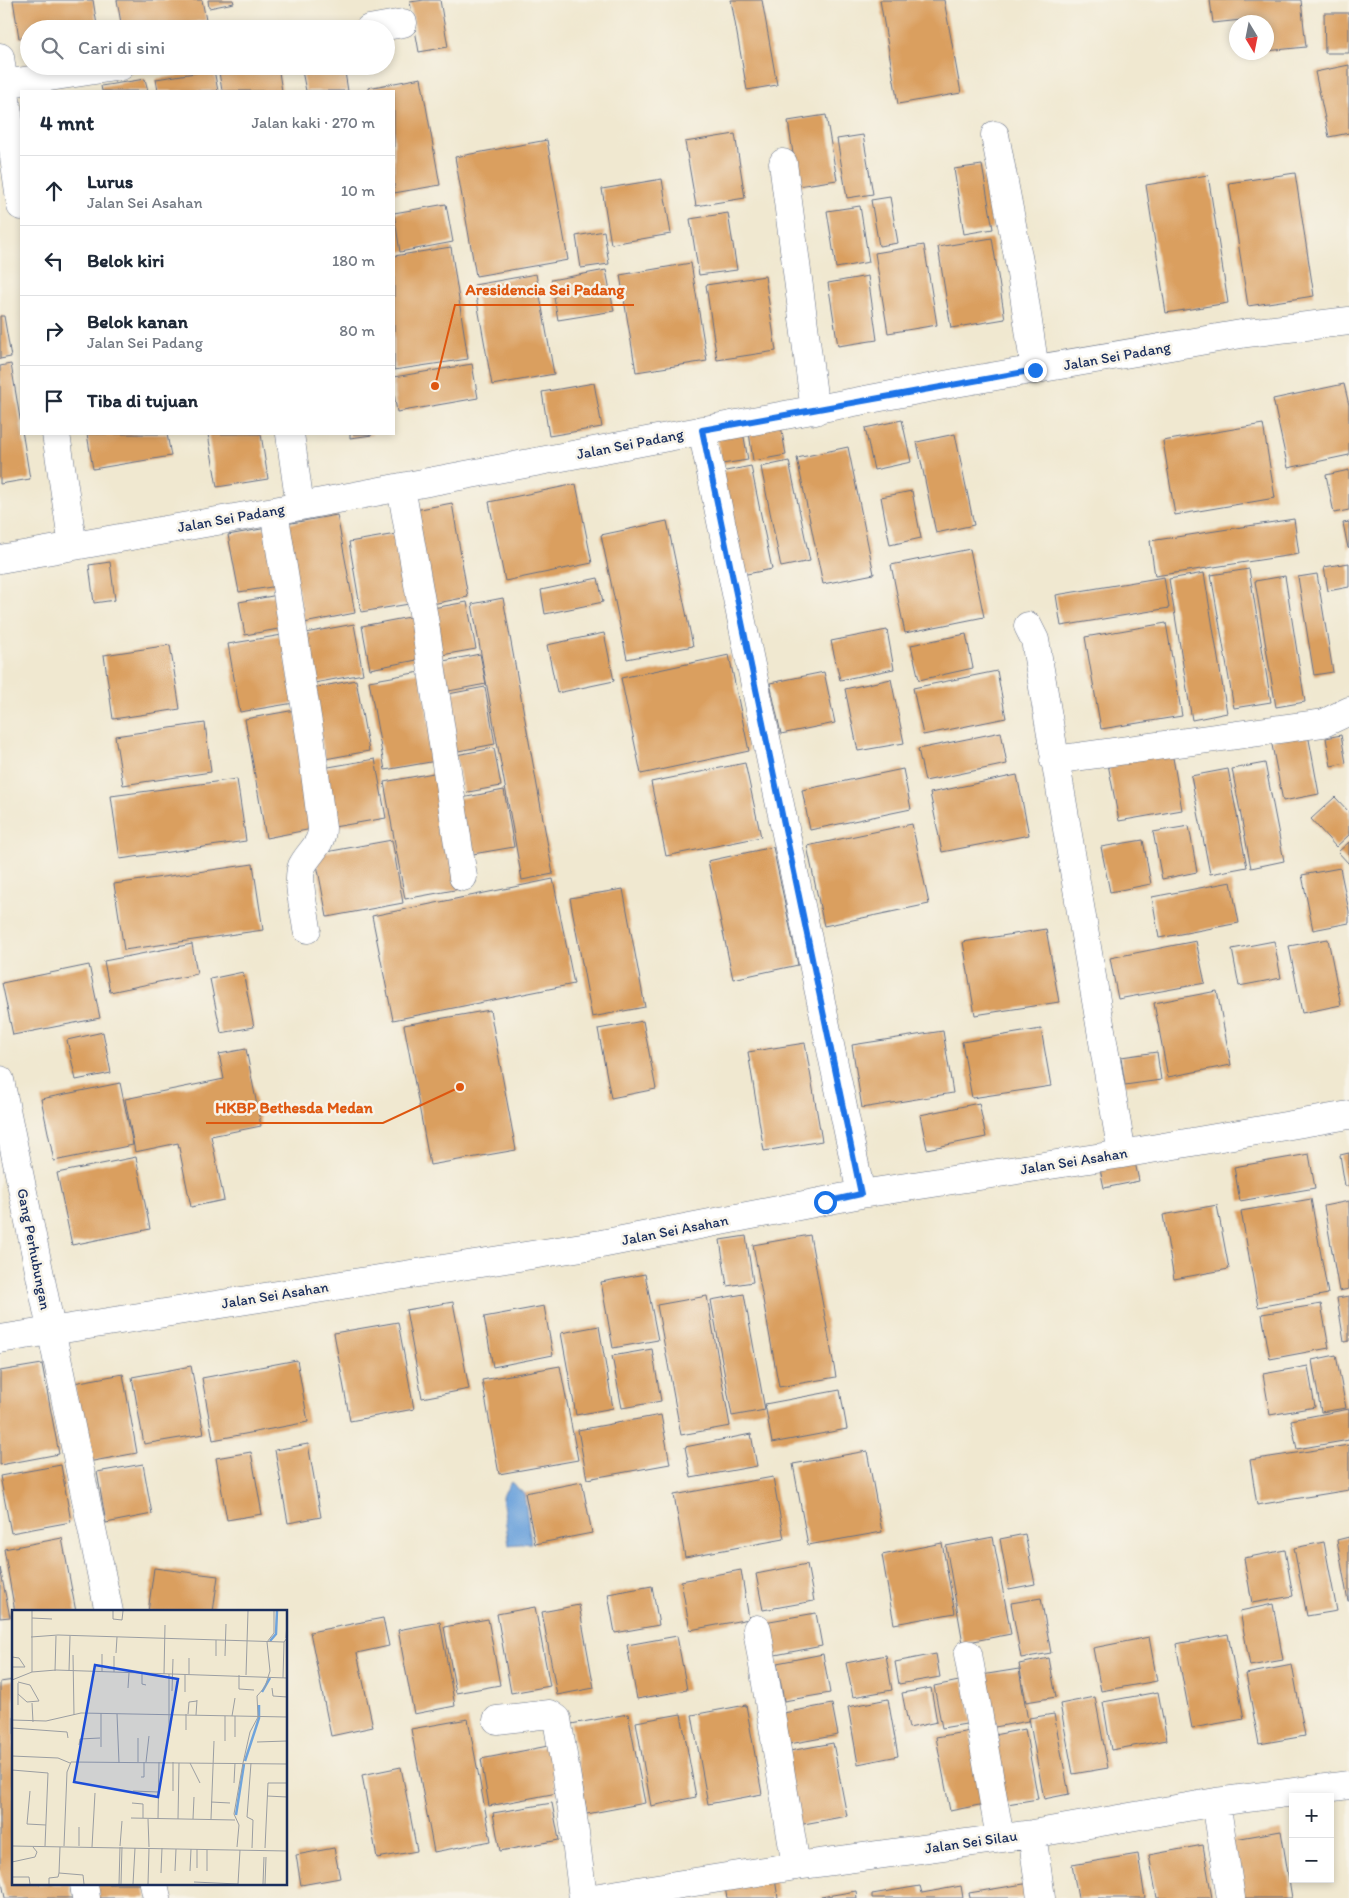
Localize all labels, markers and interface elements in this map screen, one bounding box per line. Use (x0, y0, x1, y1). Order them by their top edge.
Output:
north arrow (1229, 15, 1274, 60)
search box (20, 20, 395, 75)
icon: search (38, 34, 66, 62)
text: Cari di sini (78, 36, 165, 59)
text: 4 mnt (40, 110, 94, 135)
text: Jalan kaki · 270 m (251, 113, 375, 132)
text: Lurus (87, 170, 133, 193)
icon: ahead (40, 177, 68, 205)
text: 10 m (341, 181, 375, 200)
text: Jalan Sei Asahan (87, 193, 203, 212)
icon: left (40, 247, 68, 275)
text: Belok kiri (87, 249, 164, 272)
text: 180 m (332, 251, 375, 270)
callout: Aresidencia Sei Padang (455, 274, 634, 305)
text: Aresidencia Sei Padang (464, 280, 625, 300)
text: Belok kanan (87, 310, 188, 333)
icon: right (40, 317, 68, 345)
text: 80 m (339, 321, 375, 340)
text: Jalan Sei Padang (87, 333, 203, 352)
street label: Jalan Sei Padang (1062, 338, 1172, 374)
route end (1024, 359, 1047, 382)
icon: arrive (40, 387, 68, 415)
text: Tiba di tujuan (87, 389, 198, 412)
street label: Jalan Sei Padang (575, 425, 685, 463)
street label: Jalan Sei Padang (176, 500, 286, 536)
callout: HKBP Bethesda Medan (206, 1092, 383, 1123)
text: HKBP Bethesda Medan (215, 1098, 374, 1117)
street label: Jalan Sei Asahan (1019, 1144, 1129, 1178)
street label: Gang Perhubungan (13, 1187, 55, 1311)
route start (814, 1191, 837, 1214)
street label: Jalan Sei Asahan (620, 1211, 730, 1249)
street label: Jalan Sei Asahan (220, 1278, 330, 1312)
inset map (12, 1610, 288, 1886)
map controls (1289, 1793, 1334, 1883)
button: + (1289, 1793, 1334, 1838)
street label: Jalan Sei Silau (924, 1827, 1018, 1857)
button: − (1289, 1838, 1334, 1883)

